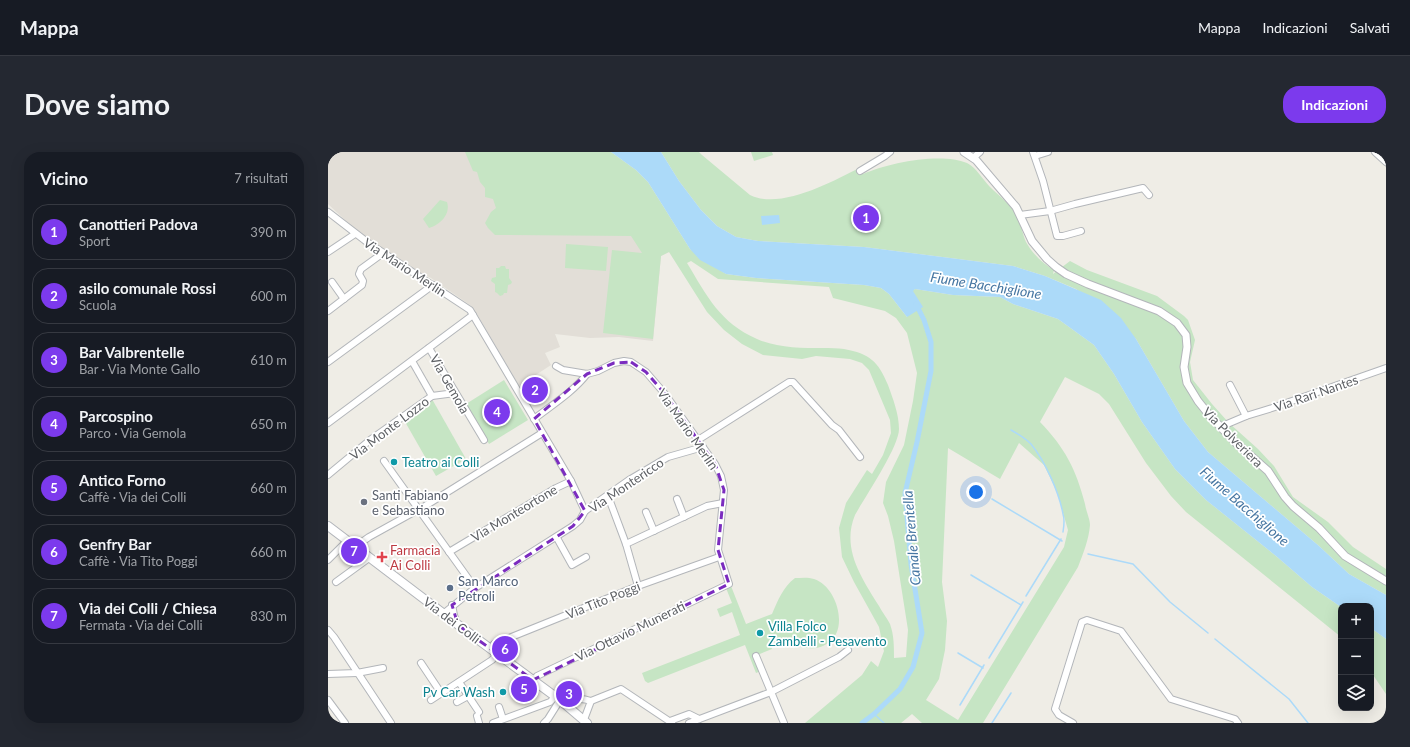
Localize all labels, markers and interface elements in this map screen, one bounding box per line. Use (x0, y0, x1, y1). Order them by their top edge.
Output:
text: Mappa (20, 16, 79, 39)
text: Mappa (1198, 19, 1240, 36)
text: Indicazioni (1262, 19, 1328, 36)
text: Salvati (1350, 19, 1390, 36)
button: Indicazioni (1283, 86, 1386, 123)
text: Dove siamo (24, 87, 170, 121)
text: Vicino (40, 168, 88, 189)
text: 7 risultati (234, 170, 288, 186)
pin: 1 (853, 203, 879, 233)
text: Canottieri Padova (79, 215, 198, 233)
text: 1 (50, 224, 58, 240)
text: 390 m (250, 224, 287, 240)
text: Sport (79, 233, 110, 249)
street label: Via Mario Merlin (361, 234, 449, 300)
water label: Fiume Bacchiglione (929, 268, 1043, 302)
text: asilo comunale Rossi (79, 279, 216, 297)
text: 2 (50, 288, 58, 304)
text: 600 m (250, 288, 287, 304)
text: Scuola (79, 297, 116, 313)
text: Bar Valbrentelle (79, 343, 185, 361)
text: 3 (50, 352, 58, 368)
text: 610 m (250, 352, 287, 368)
street label: Via Gemola (427, 352, 473, 416)
text: Bar · Via Monte Gallo (79, 361, 200, 377)
street label: Via Rari Nantes (1272, 371, 1360, 415)
pin: 2 (522, 375, 548, 405)
street label: Via Mario Merlin (654, 385, 722, 473)
street label: Via Monte Lozzo (346, 393, 432, 463)
pin: 4 (484, 397, 510, 427)
street label: Via Polveriera (1199, 403, 1267, 471)
text: Parcospino (79, 407, 153, 425)
text: 4 (50, 416, 58, 432)
text: 650 m (250, 416, 287, 432)
text: Parco · Via Gemola (79, 425, 186, 441)
place label: Teatro ai Colli (402, 454, 479, 470)
street label: Via Montericco (585, 454, 667, 516)
marker: Teatro ai Colli (389, 457, 399, 467)
water label: Fiume Bacchiglione (1197, 463, 1293, 549)
text: Antico Forno (79, 471, 166, 489)
text: 5 (50, 480, 58, 496)
text: 660 m (250, 480, 287, 496)
street label: Via Monteortone (468, 481, 560, 545)
your location (966, 482, 986, 502)
place label: Santi Fabiano e Sebastiano (372, 487, 448, 518)
text: Caffè · Via dei Colli (79, 489, 186, 505)
water label: Canale Brentella (898, 490, 924, 586)
marker: Santi Fabiano e Sebastiano (359, 497, 369, 507)
text: Genfry Bar (79, 535, 151, 553)
pin: 7 (341, 536, 367, 566)
place label: Farmacia Ai Colli (390, 542, 441, 573)
text: 6 (50, 544, 58, 560)
text: 660 m (250, 544, 287, 560)
marker: Farmacia Ai Colli (377, 552, 387, 562)
text: Caffè · Via Tito Poggi (79, 553, 198, 569)
place label: San Marco Petroli (458, 573, 518, 604)
street label: Via Tito Poggi (563, 578, 643, 622)
marker: San Marco Petroli (445, 583, 455, 593)
street label: Via dei Colli (420, 593, 484, 647)
street label: Via Ottavio Munerati (572, 597, 688, 665)
text: Via dei Colli / Chiesa (79, 599, 217, 617)
map controls (1338, 603, 1374, 711)
button: + (1338, 603, 1374, 639)
text: 7 (50, 608, 58, 624)
text: 830 m (250, 608, 287, 624)
text: Fermata · Via dei Colli (79, 617, 203, 633)
place label: Villa Folco Zambelli - Pesavento (768, 618, 887, 649)
marker: Villa Folco Zambelli - Pesavento (755, 628, 765, 638)
pin: 6 (492, 634, 518, 664)
button: − (1338, 639, 1374, 675)
pin: 5 (511, 674, 537, 704)
button: layers (1338, 675, 1374, 711)
pin: 3 (556, 679, 582, 709)
place label: Pv Car Wash (423, 684, 495, 700)
marker: Pv Car Wash (498, 687, 508, 697)

